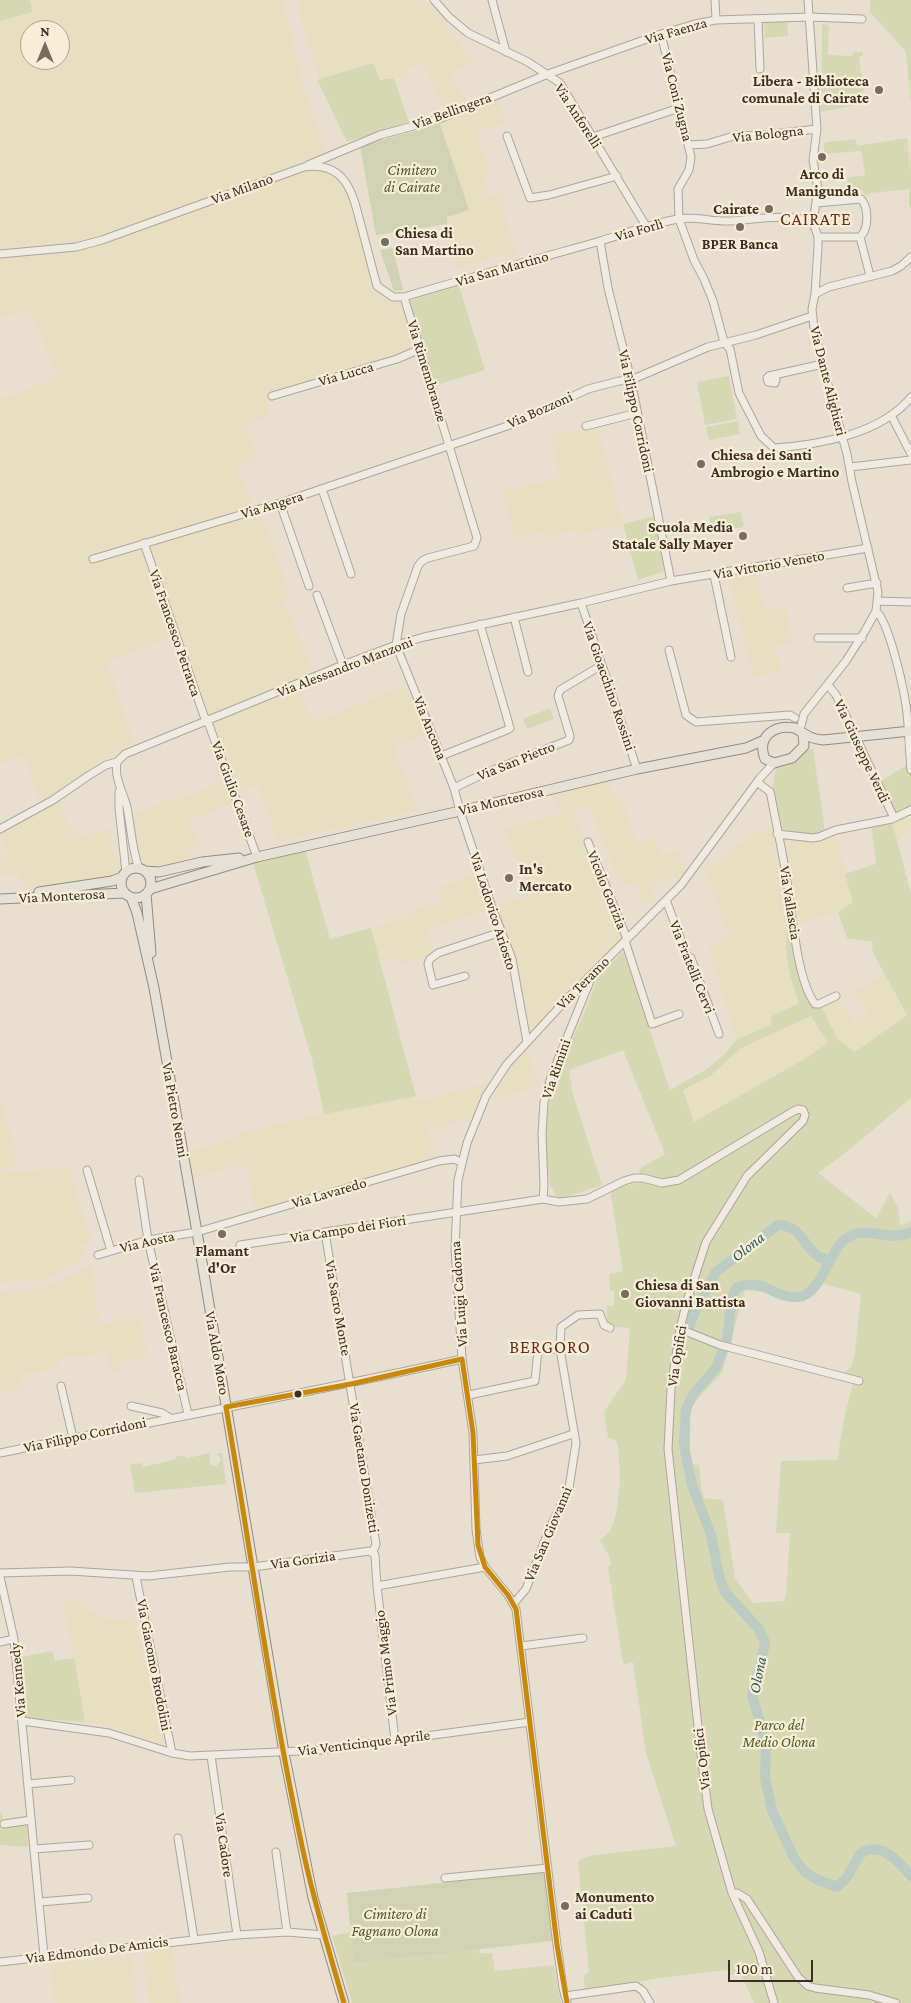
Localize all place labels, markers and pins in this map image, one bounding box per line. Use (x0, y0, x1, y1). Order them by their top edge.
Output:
place label: Libera - Biblioteca comunale di Cairate (742, 72, 869, 107)
marker: Libera - Biblioteca comunale di Cairate (873, 84, 885, 96)
marker: Arco di Manigunda (816, 151, 828, 163)
place label: Arco di Manigunda (785, 165, 859, 200)
place label: Cairate (713, 200, 759, 218)
marker: Cairate (763, 203, 775, 215)
marker: BPER Banca (734, 221, 746, 233)
place label: Chiesa di San Martino (395, 224, 474, 259)
place label: BPER Banca (702, 235, 778, 253)
marker: Chiesa di San Martino (379, 236, 391, 248)
place label: Chiesa dei Santi Ambrogio e Martino (711, 446, 839, 481)
marker: Chiesa dei Santi Ambrogio e Martino (695, 458, 707, 470)
place label: Scuola Media Statale Sally Mayer (612, 518, 733, 553)
marker: Scuola Media Statale Sally Mayer (737, 530, 749, 542)
place label: In's Mercato (519, 860, 572, 895)
marker: In's Mercato (503, 872, 515, 884)
marker: Flamant d'Or (216, 1228, 228, 1240)
place label: Flamant d'Or (195, 1242, 249, 1277)
place label: Chiesa di San Giovanni Battista (635, 1276, 746, 1311)
marker: Chiesa di San Giovanni Battista (619, 1288, 631, 1300)
unlabelled marker (293, 1389, 303, 1399)
place label: Monumento ai Caduti (575, 1888, 654, 1923)
marker: Monumento ai Caduti (559, 1900, 571, 1912)

